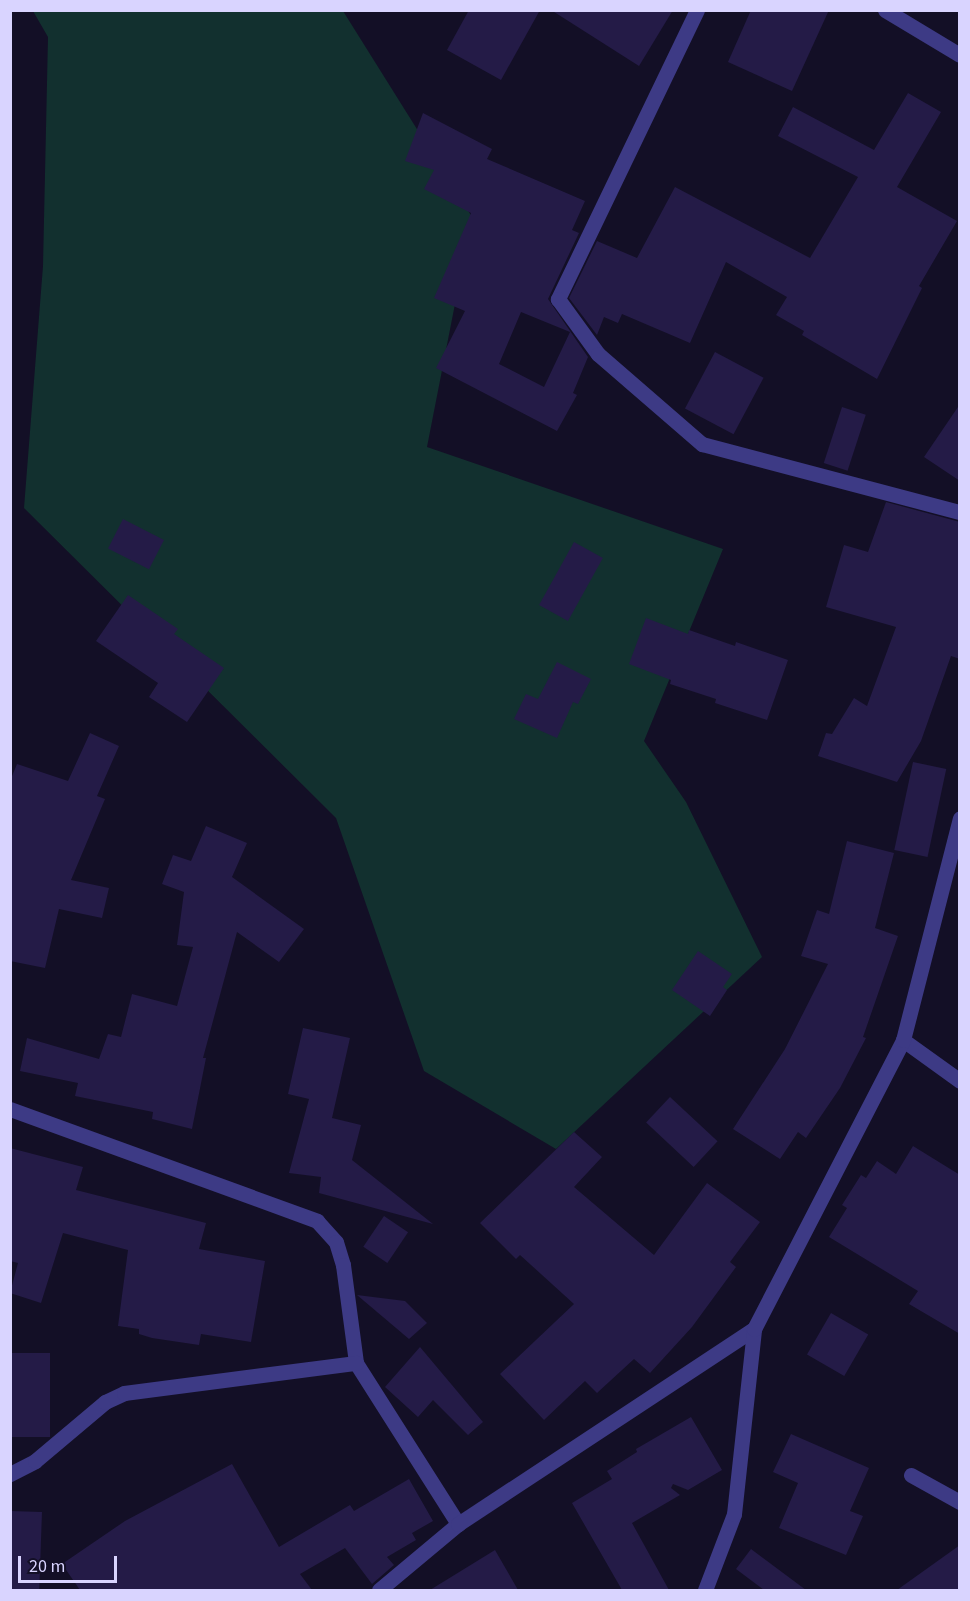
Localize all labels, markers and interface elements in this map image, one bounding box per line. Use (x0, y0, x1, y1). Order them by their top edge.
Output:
scale bar (21, 1544, 120, 1582)
text: 20 m (29, 1554, 65, 1579)

